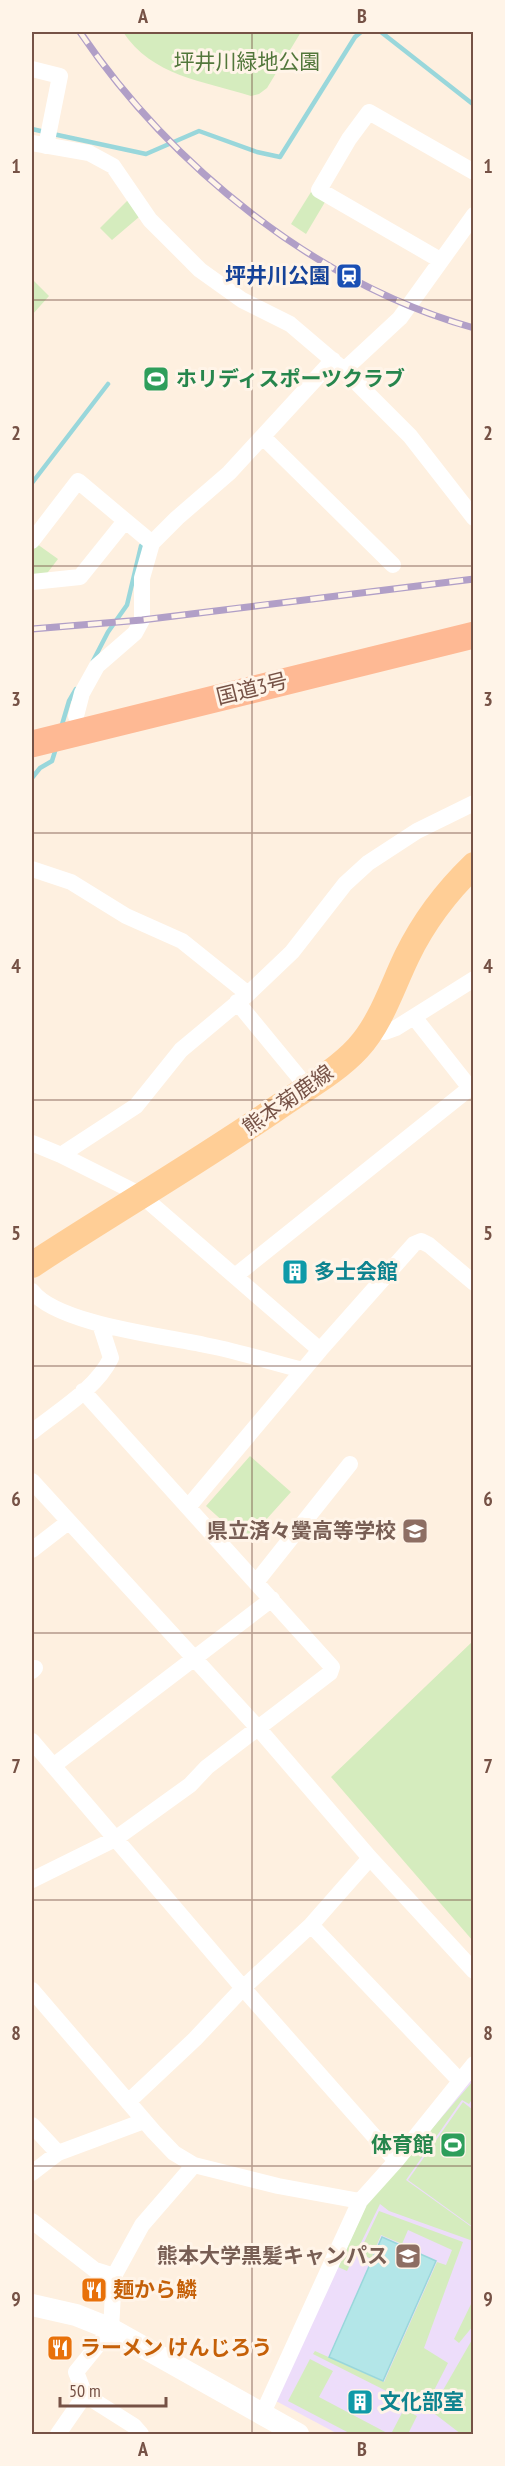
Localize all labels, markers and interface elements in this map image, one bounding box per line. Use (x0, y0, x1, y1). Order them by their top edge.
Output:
text: A (137, 3, 149, 29)
text: B (357, 3, 367, 29)
park label: 坪井川緑地公園 (174, 48, 321, 75)
text: 1 (11, 153, 21, 179)
text: 1 (483, 153, 493, 179)
station icon: 坪井川公園 (334, 261, 364, 291)
place label: 坪井川公園 (225, 262, 330, 289)
sports icon: ホリディスポーツクラブ (141, 364, 171, 394)
place label: ホリディスポーツクラブ (176, 365, 405, 392)
text: 2 (11, 420, 21, 446)
text: 2 (483, 420, 493, 446)
street label: 国道3号 (213, 667, 290, 710)
text: 3 (11, 686, 21, 712)
text: 3 (483, 686, 493, 712)
text: 4 (11, 953, 21, 979)
text: 4 (483, 953, 493, 979)
street label: 熊本菊鹿線 (237, 1058, 338, 1141)
text: 5 (11, 1220, 21, 1246)
text: 5 (483, 1220, 493, 1246)
building icon: 多士会館 (280, 1257, 310, 1287)
place label: 多士会館 (314, 1258, 398, 1285)
text: 6 (11, 1486, 21, 1512)
text: 6 (483, 1486, 493, 1512)
school or university icon: 県立済々黌高等学校 (400, 1516, 430, 1546)
place label: 県立済々黌高等学校 (207, 1517, 396, 1544)
text: 7 (11, 1753, 21, 1779)
text: 7 (483, 1753, 493, 1779)
text: 8 (11, 2020, 21, 2046)
text: 8 (483, 2020, 493, 2046)
sports icon: 体育館 (438, 2130, 468, 2160)
place label: 体育館 (371, 2131, 434, 2158)
school or university icon: 熊本大学黒髪キャンパス (393, 2241, 423, 2271)
place label: 熊本大学黒髪キャンパス (157, 2242, 388, 2269)
restaurant icon: 麺から鱗 (79, 2275, 109, 2305)
place label: 麺から鱗 (113, 2276, 197, 2303)
text: 9 (11, 2286, 21, 2312)
text: 9 (483, 2286, 493, 2312)
restaurant icon: ラーメン けんじろう (45, 2333, 75, 2363)
place label: ラーメン けんじろう (80, 2334, 272, 2361)
scale bar (60, 2370, 166, 2408)
text: 50 m (69, 2379, 101, 2402)
building icon: 文化部室 (345, 2387, 375, 2417)
place label: 文化部室 (380, 2388, 464, 2415)
text: A (137, 2436, 149, 2462)
text: B (357, 2436, 367, 2462)

